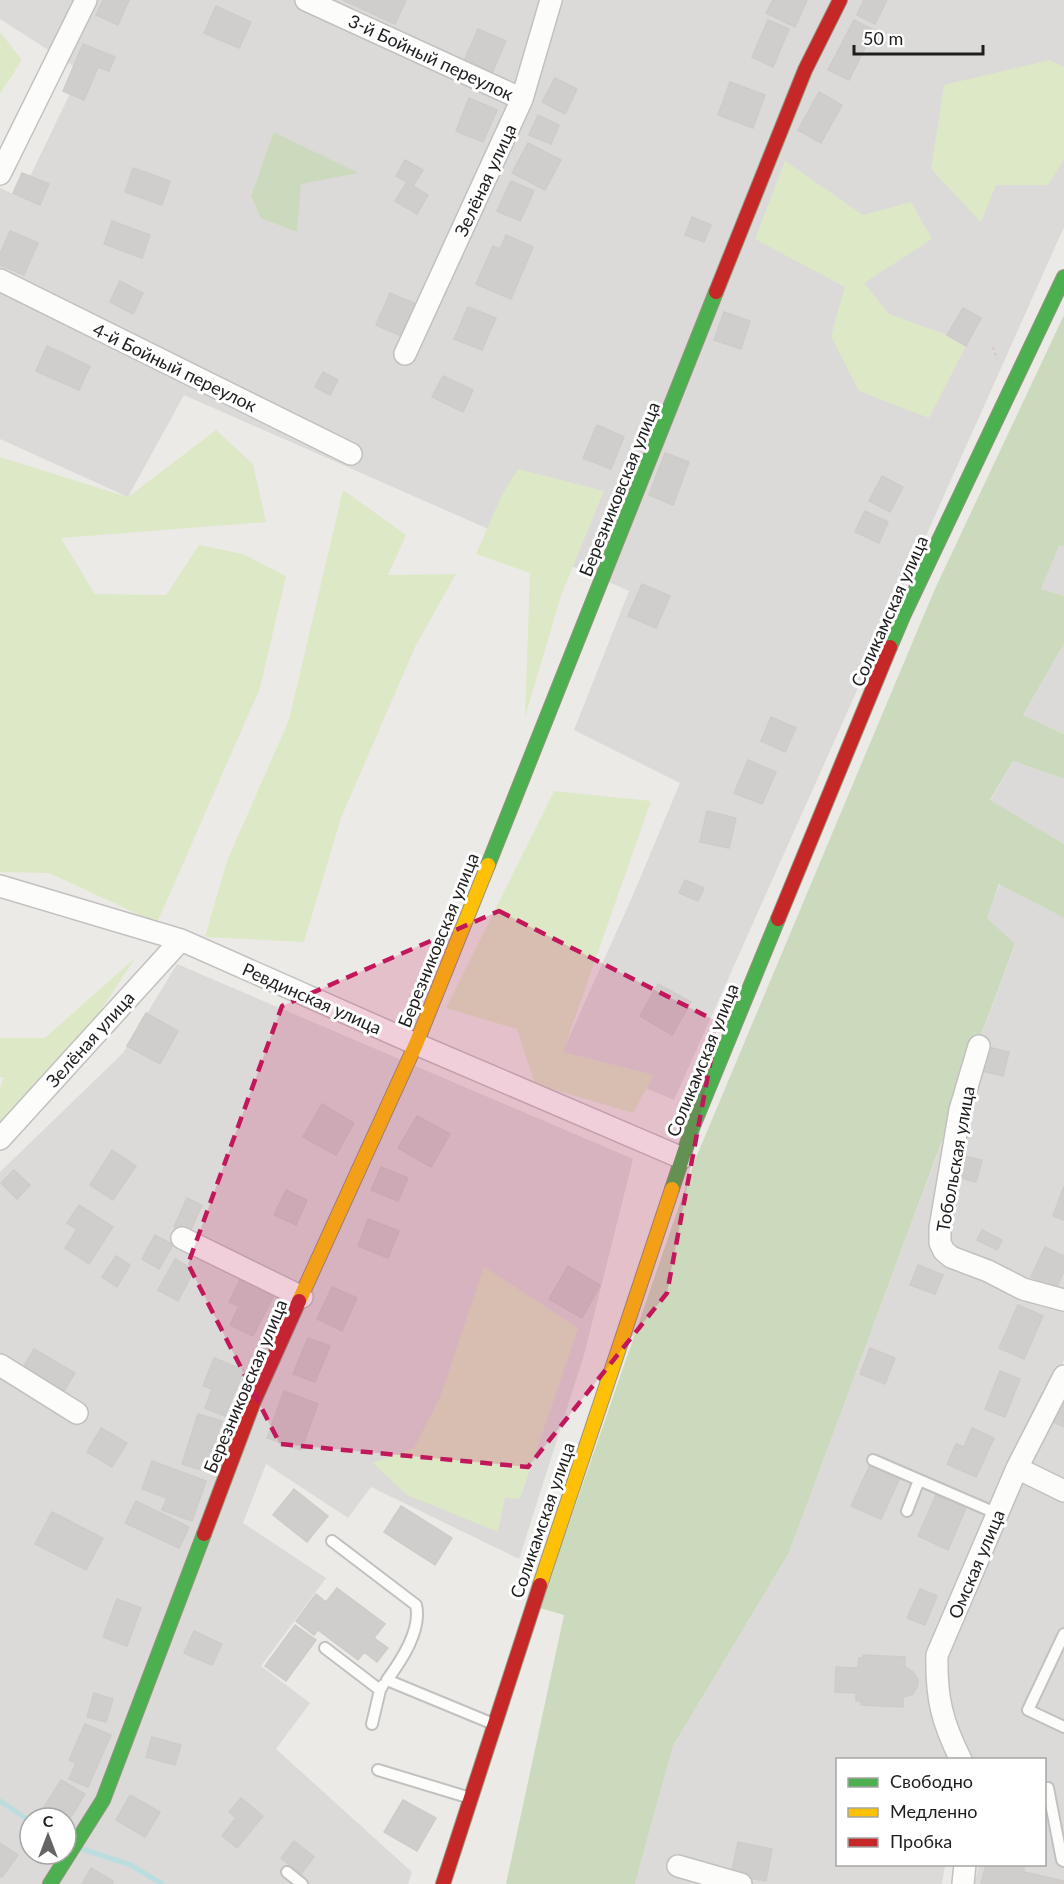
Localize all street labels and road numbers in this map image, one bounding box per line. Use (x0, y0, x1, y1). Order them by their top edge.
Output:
street label: 3-й Бойный переулок (345, 9, 518, 105)
street label: Зелёная улица (449, 120, 521, 240)
street label: 4-й Бойный переулок (90, 318, 261, 416)
street label: Березниковская улица (574, 398, 664, 580)
street label: Соликамская улица (846, 532, 932, 690)
street label: Березниковская улица (393, 849, 483, 1031)
street label: Ревдинская улица (239, 957, 385, 1039)
street label: Соликамская улица (661, 980, 743, 1140)
street label: Зелёная улица (41, 986, 139, 1092)
street label: Тобольская улица (931, 1084, 979, 1234)
street label: Березниковская улица (198, 1296, 292, 1476)
street label: Соликамская улица (505, 1439, 579, 1601)
street label: Омская улица (943, 1506, 1009, 1622)

